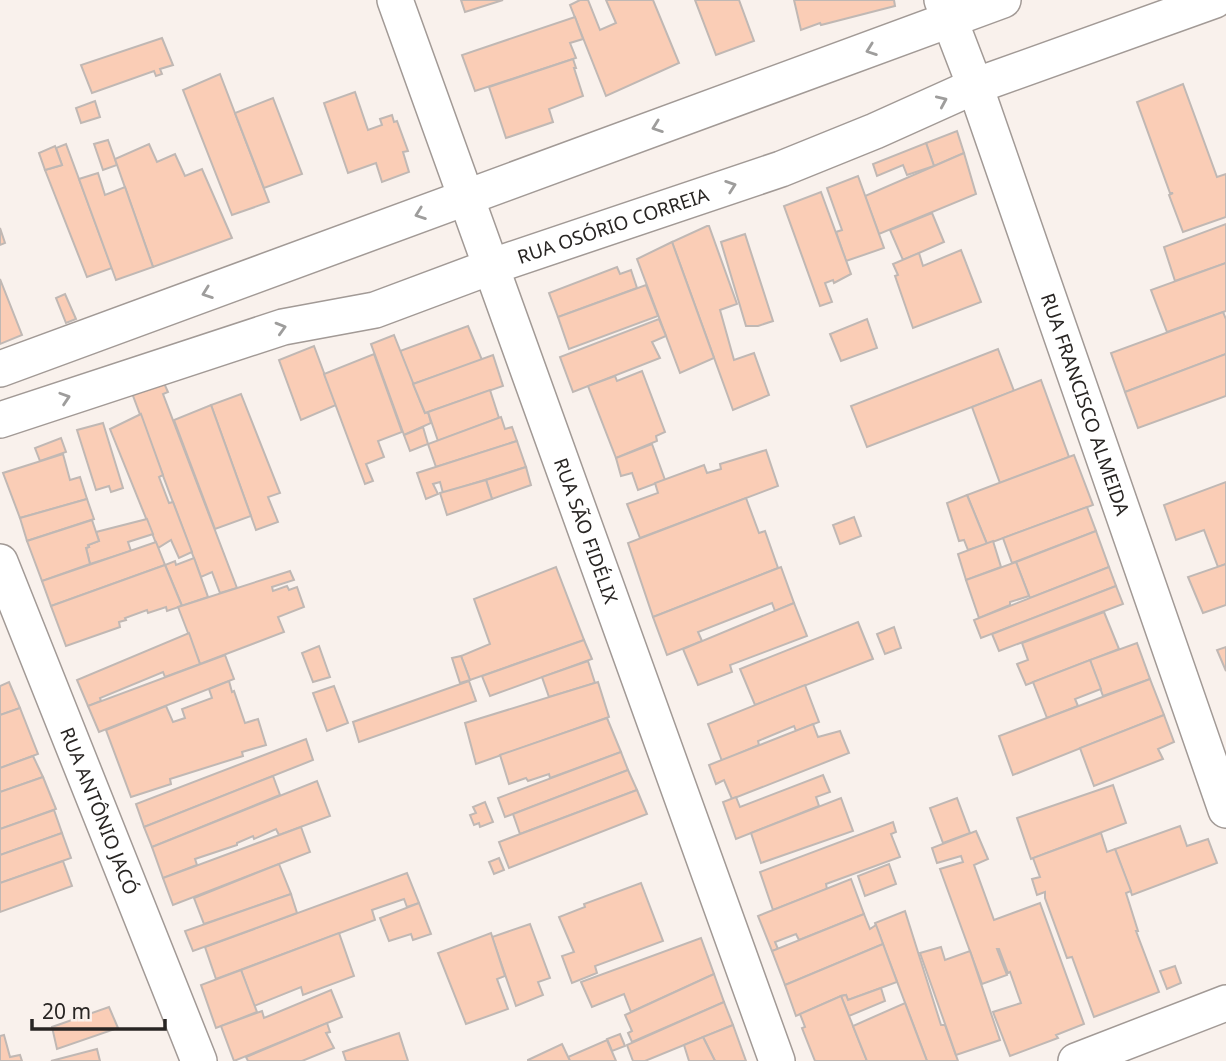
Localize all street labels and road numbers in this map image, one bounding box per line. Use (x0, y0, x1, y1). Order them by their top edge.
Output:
street label: RUA OSÓRIO CORREIA (514, 181, 713, 270)
street label: RUA FRANCISCO ALMEIDA (1035, 290, 1136, 520)
street label: RUA SÃO FIDÉLIX (548, 454, 624, 608)
street label: RUA ANTÔNIO JACÓ (54, 723, 144, 899)

